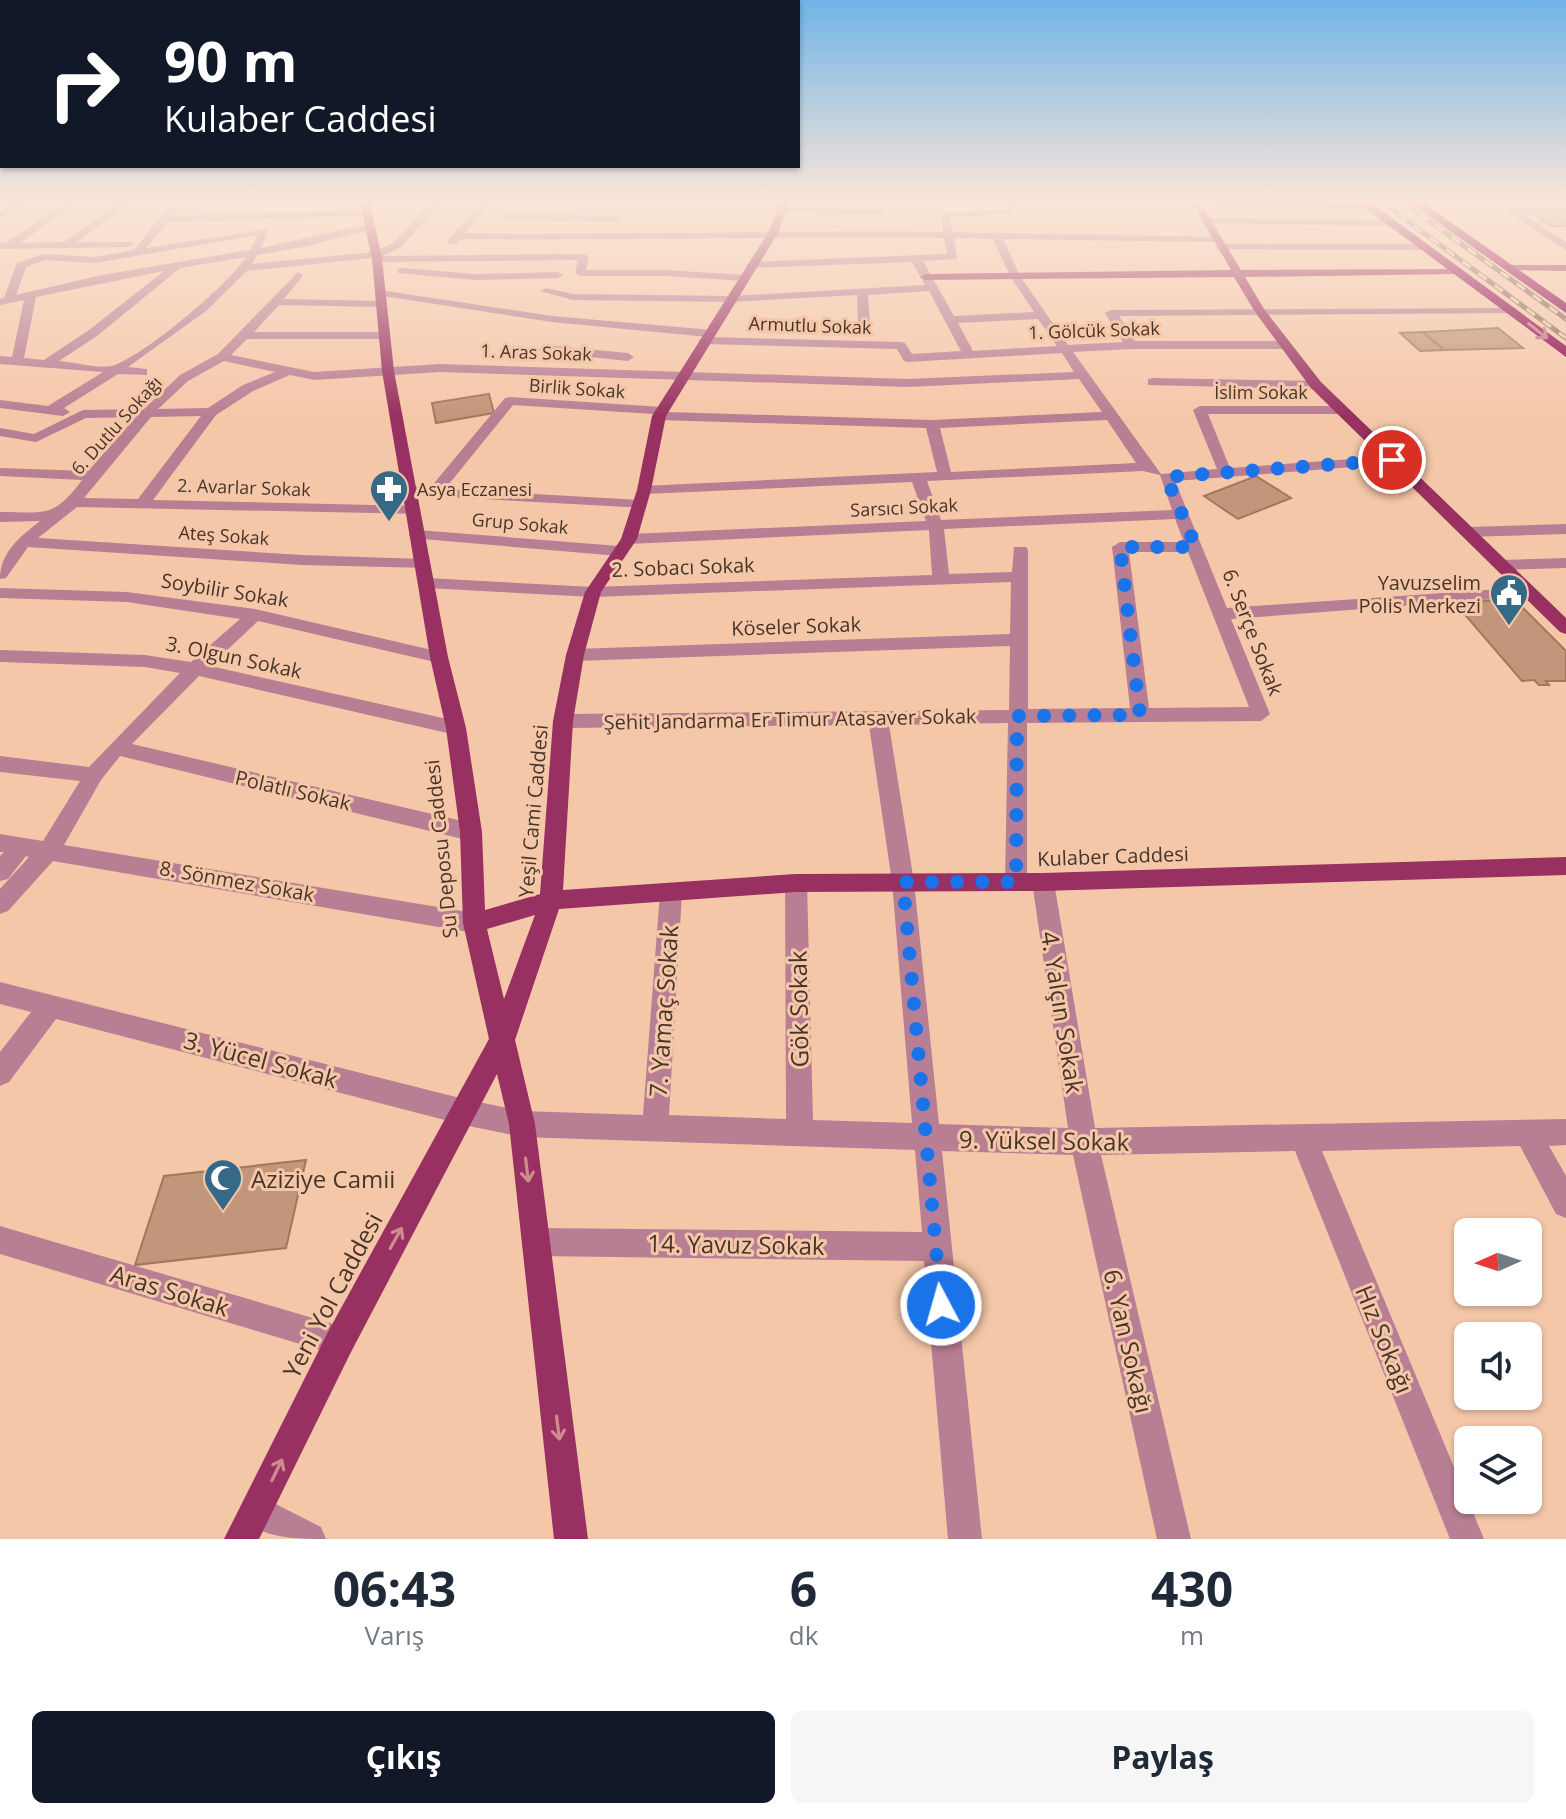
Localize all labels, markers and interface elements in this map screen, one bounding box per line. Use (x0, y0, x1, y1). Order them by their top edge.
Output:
text: 90 m (164, 22, 298, 98)
icon: right (32, 32, 136, 136)
text: Kulaber Caddesi (164, 94, 437, 143)
street label: Armutlu Sokak (748, 311, 872, 339)
street label: 1. Gölcük Sokak (1028, 316, 1161, 344)
one-way arrow (1527, 323, 1549, 340)
street label: 1. Aras Sokak (480, 338, 593, 366)
street label: 6. Dutlu Sokağı (65, 371, 167, 479)
street label: Birlik Sokak (528, 373, 626, 403)
street label: İslim Sokak (1214, 380, 1308, 404)
pin (1358, 426, 1426, 494)
icon: arrive (1370, 438, 1414, 482)
pharmacy icon: Asya Eczanesi (368, 468, 410, 523)
street label: 2. Avarlar Sokak (177, 473, 312, 501)
place label: Asya Eczanesi (417, 477, 532, 501)
street label: Sarsıcı Sokak (850, 492, 959, 522)
street label: Grup Sokak (471, 507, 570, 539)
street label: Ateş Sokak (178, 520, 271, 550)
street label: 2. Sobacı Sokak (611, 551, 756, 583)
street label: 6. Serçe Sokak (1216, 565, 1290, 700)
street label: Soybilir Sokak (159, 567, 291, 613)
place label: Yavuzselim Polis Merkezi (1359, 569, 1481, 619)
public building icon: Yavuzselim Polis Merkezi (1488, 572, 1530, 627)
street label: Köseler Sokak (731, 610, 862, 642)
street label: 3. Olgun Sokak (164, 629, 305, 685)
street label: Şehit Jandarma Er Timur Atasaver Sokak (603, 702, 977, 736)
street label: Yeşil Cami Caddesi (512, 723, 554, 899)
street label: Su Deposu Caddesi (418, 758, 464, 940)
street label: Polatlı Sokak (233, 764, 354, 817)
street label: Kulaber Caddesi (1037, 840, 1189, 872)
street label: 8. Sönmez Sokak (158, 854, 317, 908)
street label: 7. Yamaç Sokak (641, 923, 686, 1098)
street label: 4. Yalçın Sokak (1034, 929, 1092, 1096)
street label: Gök Sokak (780, 950, 816, 1068)
street label: 3. Yücel Sokak (181, 1023, 342, 1095)
street label: 9. Yüksel Sokak (959, 1122, 1130, 1158)
one-way arrow (520, 1156, 535, 1183)
mosque icon: Aziziye Camii (202, 1157, 244, 1212)
place label: Aziziye Camii (251, 1162, 395, 1195)
street label: Yeni Yol Caddesi (275, 1207, 389, 1383)
north arrow (1454, 1218, 1542, 1306)
map controls (1454, 1218, 1542, 1514)
street label: 14. Yavuz Sokak (647, 1226, 825, 1262)
one-way arrow (388, 1227, 404, 1251)
street label: Aras Sokak (107, 1256, 234, 1324)
position arrow (899, 1263, 983, 1347)
street label: 6. Yan Sokağı (1096, 1266, 1162, 1416)
street label: Hız Sokağı (1348, 1280, 1422, 1398)
button: sound (1454, 1322, 1542, 1410)
one-way arrow (550, 1414, 565, 1441)
button: layers (1454, 1426, 1542, 1514)
one-way arrow (269, 1458, 285, 1482)
text: 06:43 (333, 1556, 456, 1621)
text: 6 (790, 1556, 817, 1621)
text: 430 (1151, 1556, 1233, 1621)
text: Varış (365, 1617, 424, 1653)
text: dk (789, 1617, 818, 1653)
text: m (1180, 1617, 1204, 1653)
button: Çıkış (32, 1711, 775, 1803)
button: Paylaş (791, 1711, 1534, 1803)

